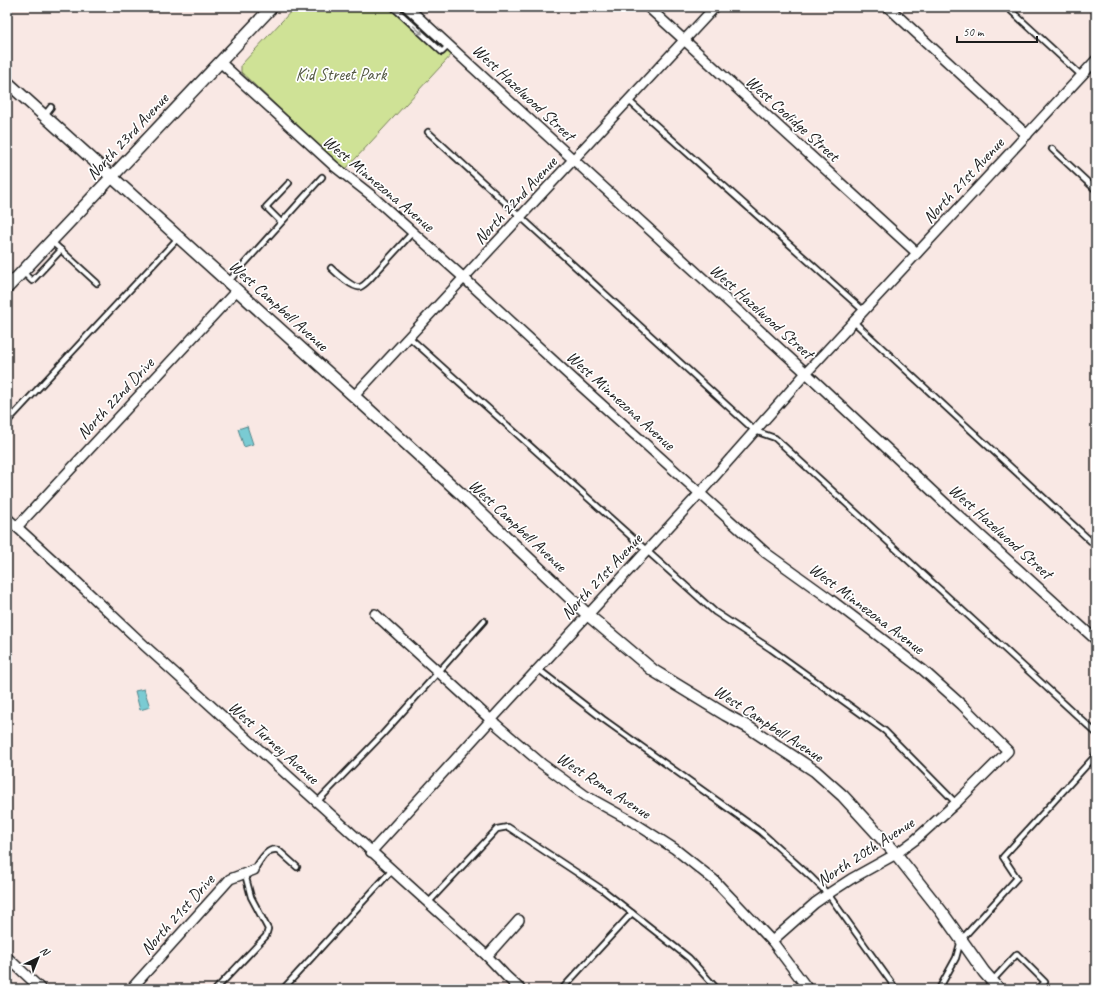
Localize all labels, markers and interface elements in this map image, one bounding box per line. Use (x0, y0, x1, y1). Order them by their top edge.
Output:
scale bar (957, 18, 1037, 44)
text: 50 m (963, 24, 985, 40)
one-way arrow (412, 25, 423, 34)
street label: West Hazelwood Street (468, 40, 581, 147)
park label: Kid Street Park (296, 64, 388, 85)
street label: West Coolidge Street (742, 71, 846, 167)
street label: North 23rd Avenue (82, 87, 174, 184)
street label: West Minnezona Avenue (319, 131, 440, 237)
street label: North 21st Avenue (918, 132, 1009, 228)
street label: North 22nd Avenue (469, 151, 562, 249)
street label: West Campbell Avenue (225, 255, 334, 356)
street label: West Hazelwood Street (705, 259, 820, 365)
street label: West Minnezona Avenue (562, 346, 680, 456)
street label: North 22nd Drive (72, 352, 159, 444)
street label: West Campbell Avenue (464, 475, 572, 577)
street label: West Hazelwood Street (944, 479, 1059, 585)
street label: North 21st Avenue (556, 528, 647, 624)
street label: West Minnezona Avenue (805, 558, 930, 659)
street label: West Campbell Avenue (710, 680, 829, 767)
street label: West Turney Avenue (224, 696, 324, 789)
street label: West Roma Avenue (553, 747, 656, 824)
street label: North 20th Avenue (813, 811, 919, 891)
street label: North 21st Drive (136, 869, 220, 959)
north arrow (18, 938, 58, 978)
text: N (38, 943, 54, 960)

